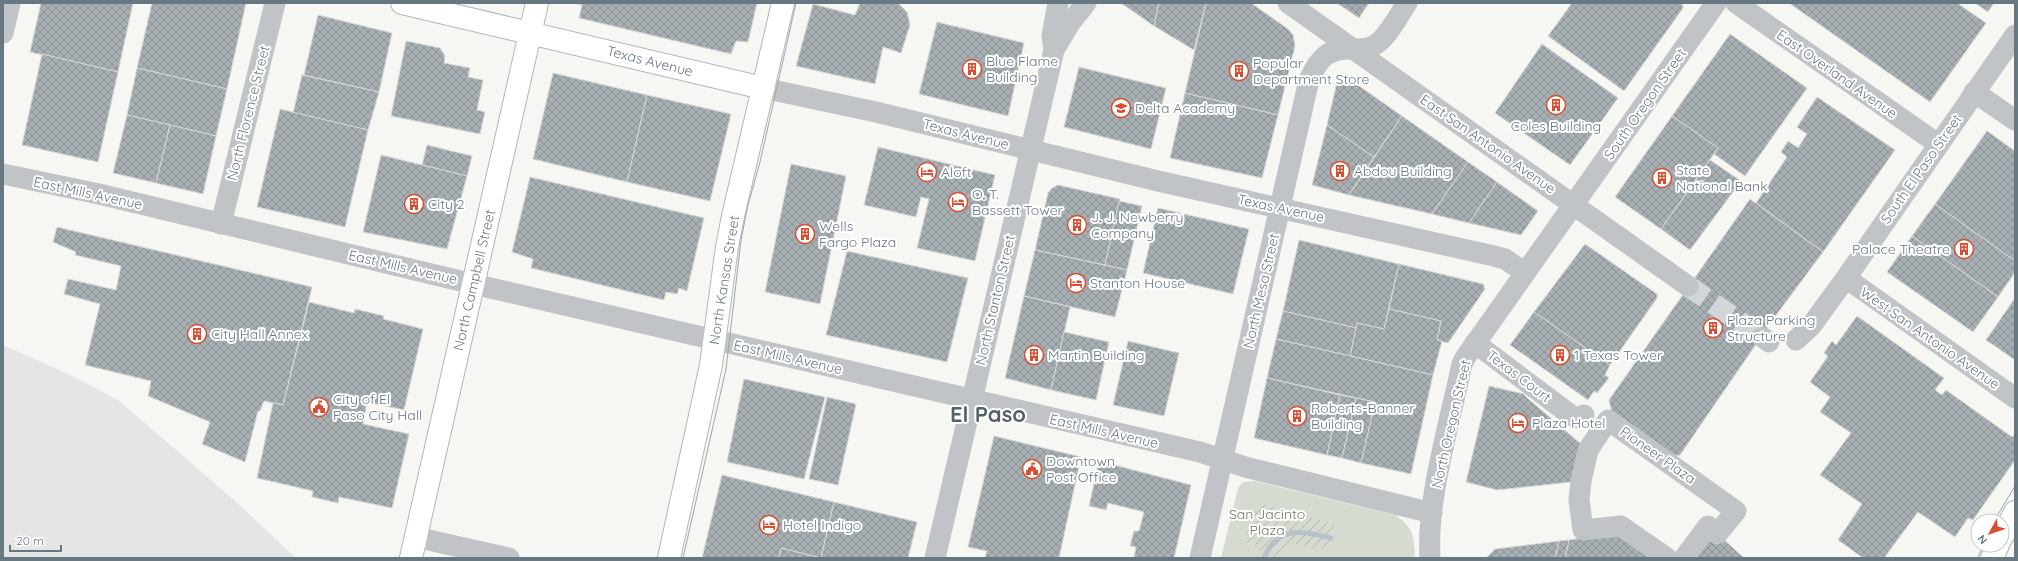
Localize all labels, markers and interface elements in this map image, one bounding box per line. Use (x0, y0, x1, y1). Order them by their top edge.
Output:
street label: East Overland Avenue (1773, 26, 1901, 122)
street label: Texas Avenue (605, 42, 695, 80)
street label: North Florence Street (223, 43, 274, 182)
street label: South Oregon Street (1600, 45, 1690, 163)
place label: Blue Flame Building (986, 52, 1058, 86)
place label: Popular Department Store (1253, 54, 1370, 88)
building icon: Blue Flame Building (961, 58, 983, 80)
building icon: Popular Department Store (1228, 60, 1250, 82)
street label: East San Antonio Avenue (1417, 90, 1559, 198)
building icon: Coles Building (1545, 94, 1567, 116)
school or university icon: Delta Academy (1110, 97, 1132, 119)
place label: Delta Academy (1135, 99, 1235, 117)
street label: South El Paso Street (1876, 111, 1966, 227)
street label: Texas Avenue (921, 115, 1011, 153)
place label: Coles Building (1511, 117, 1601, 135)
building icon: Abdou Building (1329, 160, 1351, 182)
hotel icon: Aloft (916, 161, 938, 183)
place label: State National Bank (1676, 161, 1768, 195)
place label: Abdou Building (1354, 162, 1452, 180)
place label: Aloft (941, 163, 972, 181)
building icon: State National Bank (1651, 167, 1673, 189)
street label: East Mills Avenue (32, 173, 144, 213)
place label: O. T. Bassett Tower (972, 185, 1064, 219)
street label: Texas Avenue (1236, 190, 1326, 226)
hotel icon: O. T. Bassett Tower (947, 191, 969, 213)
building icon: City 2 (403, 193, 425, 215)
place label: City 2 (428, 195, 465, 213)
street label: North Campbell Street (449, 207, 499, 352)
place label: J. J. Newberry Company (1091, 208, 1183, 242)
street label: North Kansas Street (705, 214, 743, 346)
building icon: J. J. Newberry Company (1066, 214, 1088, 236)
place label: Wells Fargo Plaza (819, 217, 896, 251)
building icon: Wells Fargo Plaza (794, 223, 816, 245)
street label: North Mesa Street (1239, 232, 1283, 350)
street label: North Stanton Street (971, 233, 1019, 367)
building icon: Palace Theatre (1953, 238, 1975, 260)
place label: Palace Theatre (1852, 240, 1950, 258)
street label: East Mills Avenue (347, 246, 459, 288)
hotel icon: Stanton House (1065, 272, 1087, 294)
place label: Stanton House (1090, 274, 1185, 292)
street label: West San Antonio Avenue (1857, 283, 2003, 393)
place label: Plaza Parking Structure (1727, 311, 1816, 345)
building icon: Plaza Parking Structure (1702, 317, 1724, 339)
building icon: City Hall Annex (186, 323, 208, 345)
place label: City Hall Annex (211, 325, 309, 343)
street label: East Mills Avenue (732, 336, 844, 378)
building icon: Martin Building (1023, 344, 1045, 366)
building icon: 1 Texas Tower (1549, 344, 1571, 366)
place label: Martin Building (1048, 346, 1145, 364)
street label: Texas Court (1483, 346, 1555, 406)
place label: 1 Texas Tower (1574, 346, 1663, 364)
street label: North Oregon Street (1427, 358, 1475, 490)
place label: City of El Paso City Hall (333, 390, 422, 424)
public building icon: City of El Paso City Hall (308, 396, 330, 418)
place label: Roberts-Banner Building (1311, 399, 1415, 433)
district label: El Paso (950, 400, 1026, 428)
building icon: Roberts-Banner Building (1286, 405, 1308, 427)
street label: East Mills Avenue (1048, 410, 1160, 452)
hotel icon: Plaza Hotel (1507, 412, 1529, 434)
place label: Plaza Hotel (1532, 414, 1605, 432)
street label: Pioneer Plaza (1617, 422, 1699, 488)
place label: Downtown Post Office (1046, 452, 1117, 486)
public building icon: Downtown Post Office (1021, 458, 1043, 480)
park label: San Jacinto Plaza (1229, 505, 1305, 539)
north arrow (1970, 513, 2010, 553)
hotel icon: Hotel Indigo (758, 514, 780, 536)
place label: Hotel Indigo (783, 516, 861, 534)
scale bar (10, 527, 61, 553)
text: N (1974, 532, 1990, 547)
text: 20 m (16, 533, 44, 548)

